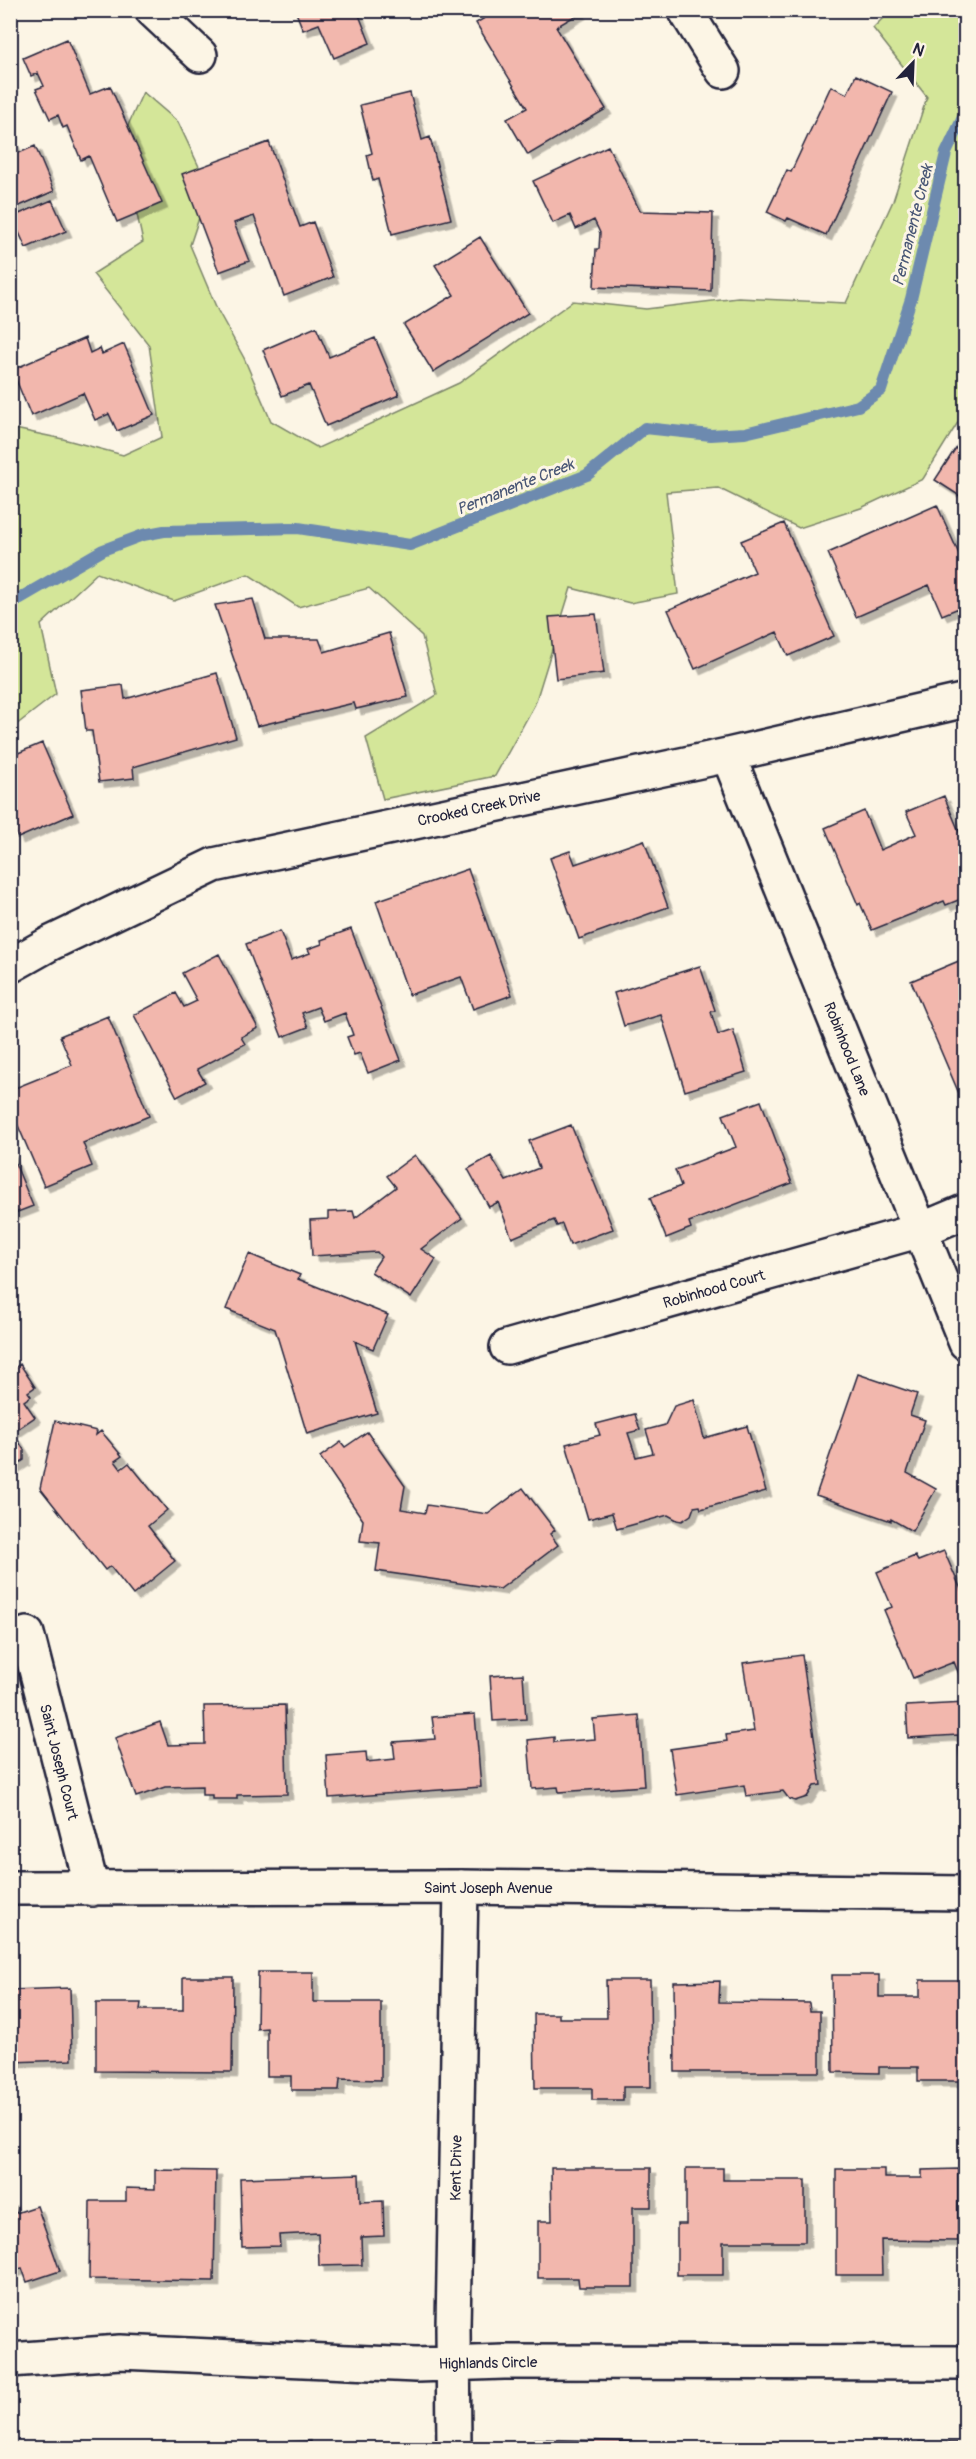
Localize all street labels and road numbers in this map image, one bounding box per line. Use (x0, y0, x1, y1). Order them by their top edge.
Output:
street label: Crooked Creek Drive (416, 786, 543, 831)
street label: Robinhood Lane (819, 999, 874, 1100)
street label: Robinhood Court (661, 1266, 768, 1313)
street label: Saint Joseph Court (35, 1702, 82, 1823)
street label: Saint Joseph Avenue (424, 1879, 553, 1898)
street label: Kent Drive (446, 2134, 467, 2201)
street label: Highlands Circle (439, 2353, 538, 2374)

